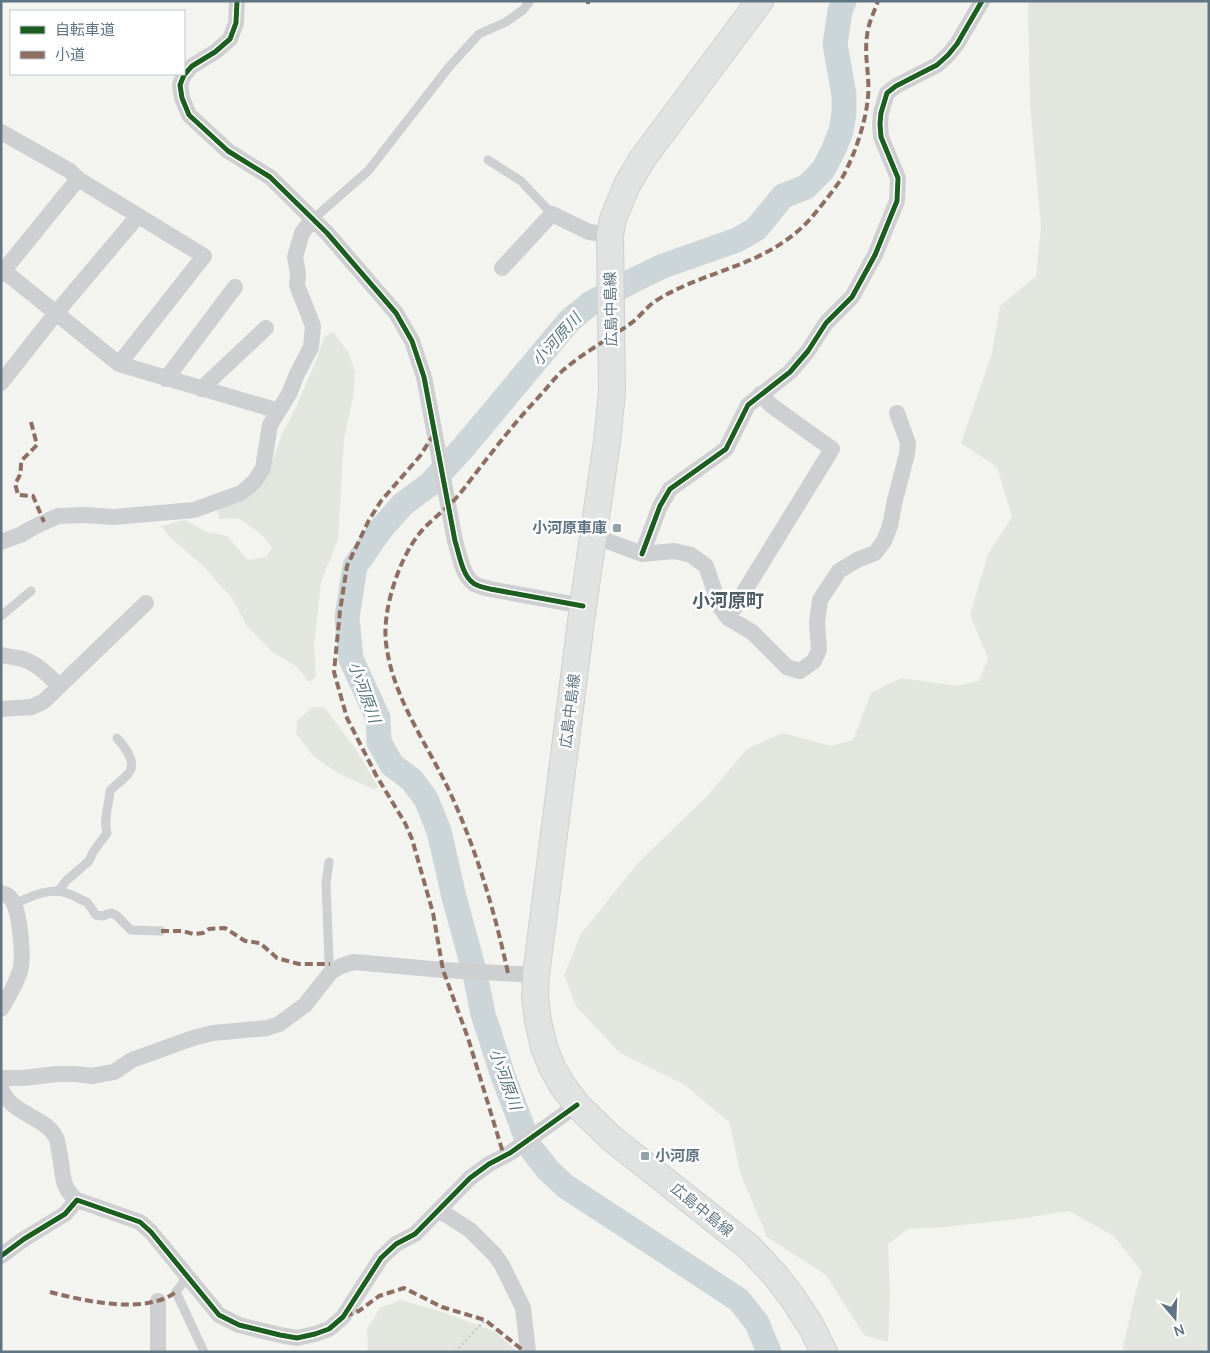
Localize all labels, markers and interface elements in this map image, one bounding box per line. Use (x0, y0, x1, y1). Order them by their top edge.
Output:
legend (10, 10, 185, 75)
text: 自転車道 (55, 19, 115, 40)
text: 小道 (55, 44, 85, 65)
street label: 広島中島線 (599, 271, 622, 347)
water label: 小河原川 (526, 306, 587, 370)
place label: 小河原車庫 (532, 517, 607, 538)
marker: 小河原車庫 (611, 522, 623, 534)
district label: 小河原町 (692, 588, 764, 612)
water label: 小河原川 (344, 658, 387, 728)
street label: 広島中島線 (555, 672, 584, 749)
water label: 小河原川 (485, 1045, 528, 1115)
place label: 小河原 (655, 1145, 700, 1166)
marker: 小河原 (639, 1150, 651, 1162)
street label: 広島中島線 (667, 1178, 738, 1241)
north arrow (1150, 1293, 1200, 1343)
text: N (1172, 1320, 1187, 1341)

